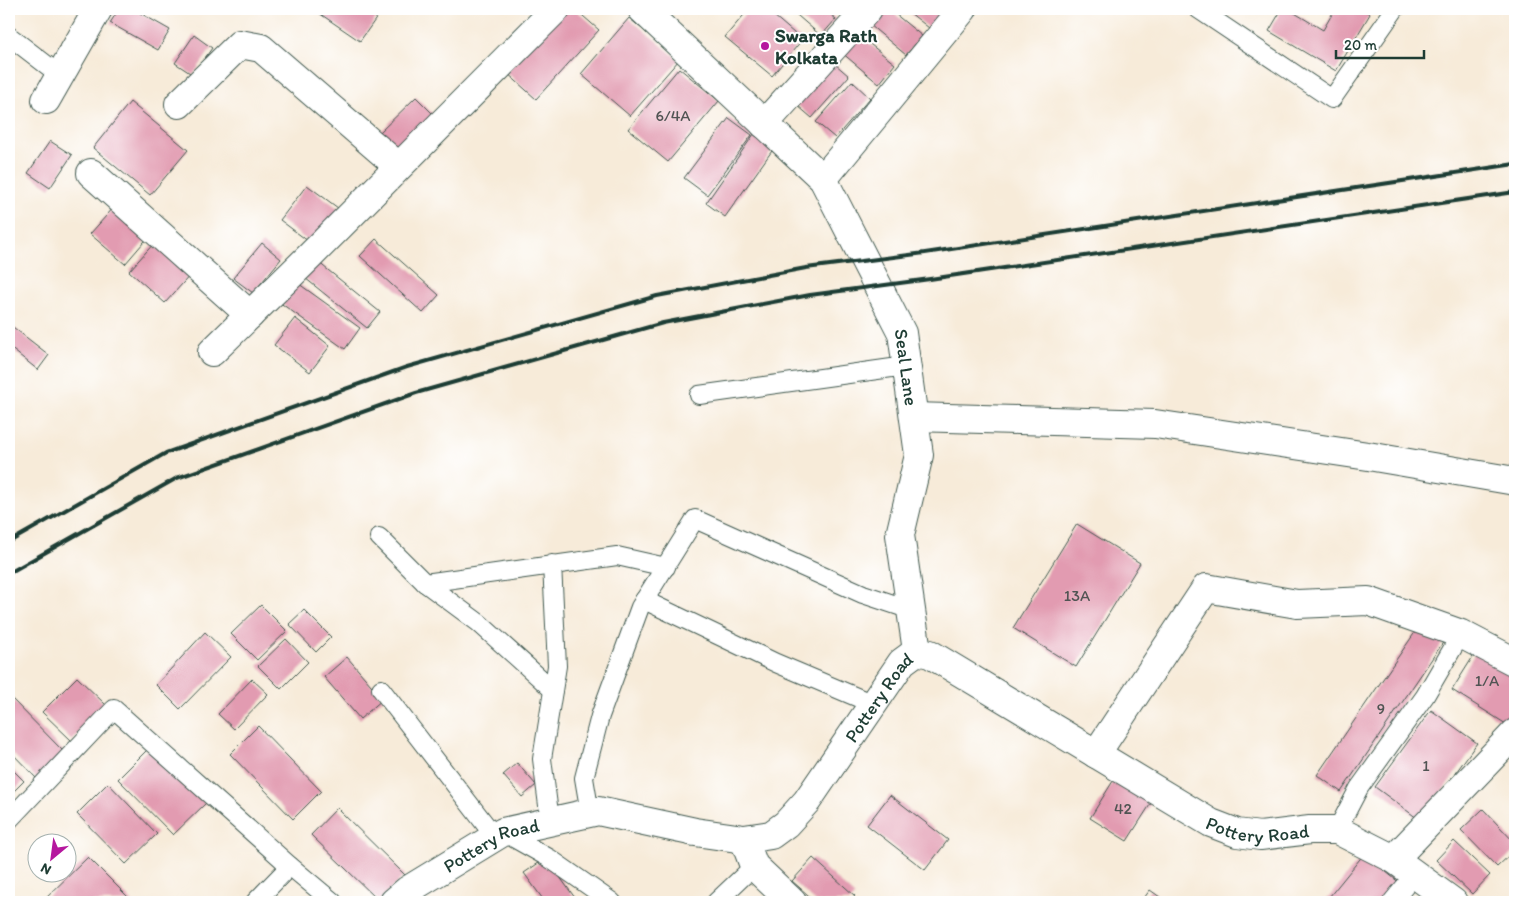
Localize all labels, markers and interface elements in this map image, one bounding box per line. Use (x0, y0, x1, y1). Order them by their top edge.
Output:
place label: Swarga Rath Kolkata (775, 24, 877, 69)
scale bar (1336, 28, 1424, 60)
text: 20 m (1344, 36, 1378, 54)
marker: Swarga Rath Kolkata (759, 40, 771, 52)
house number: 6/4A (655, 106, 691, 125)
street label: Seal Lane (890, 327, 924, 407)
house number: 13A (1064, 586, 1090, 605)
street label: Pottery Road (839, 646, 918, 747)
house number: 1/A (1475, 671, 1499, 690)
house number: 9 (1377, 699, 1385, 718)
house number: 1 (1422, 756, 1430, 775)
house number: 42 (1114, 799, 1133, 818)
street label: Pottery Road (1203, 811, 1311, 848)
street label: Pottery Road (439, 813, 542, 877)
north arrow (28, 834, 78, 884)
text: N (38, 859, 54, 879)

